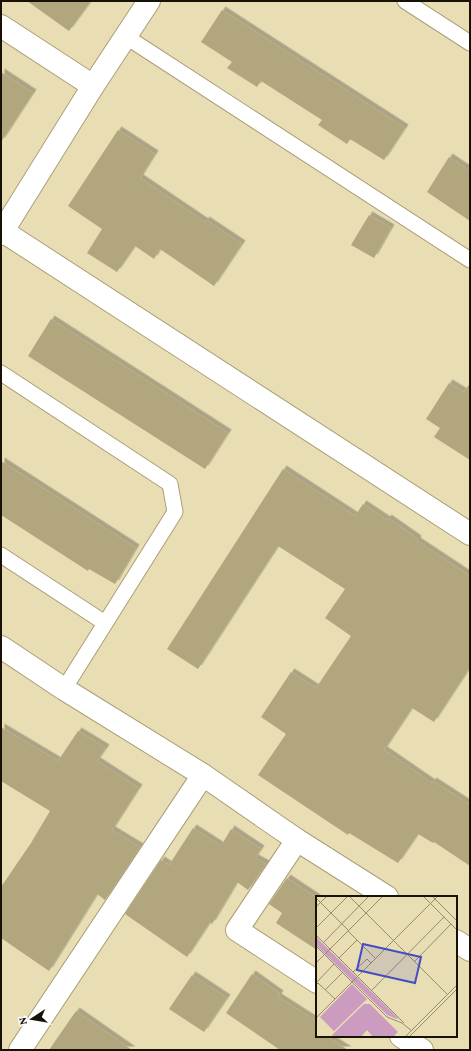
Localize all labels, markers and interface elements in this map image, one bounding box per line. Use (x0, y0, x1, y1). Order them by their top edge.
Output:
inset map (316, 896, 457, 1037)
north arrow (12, 999, 52, 1039)
text: N (15, 1016, 29, 1026)

